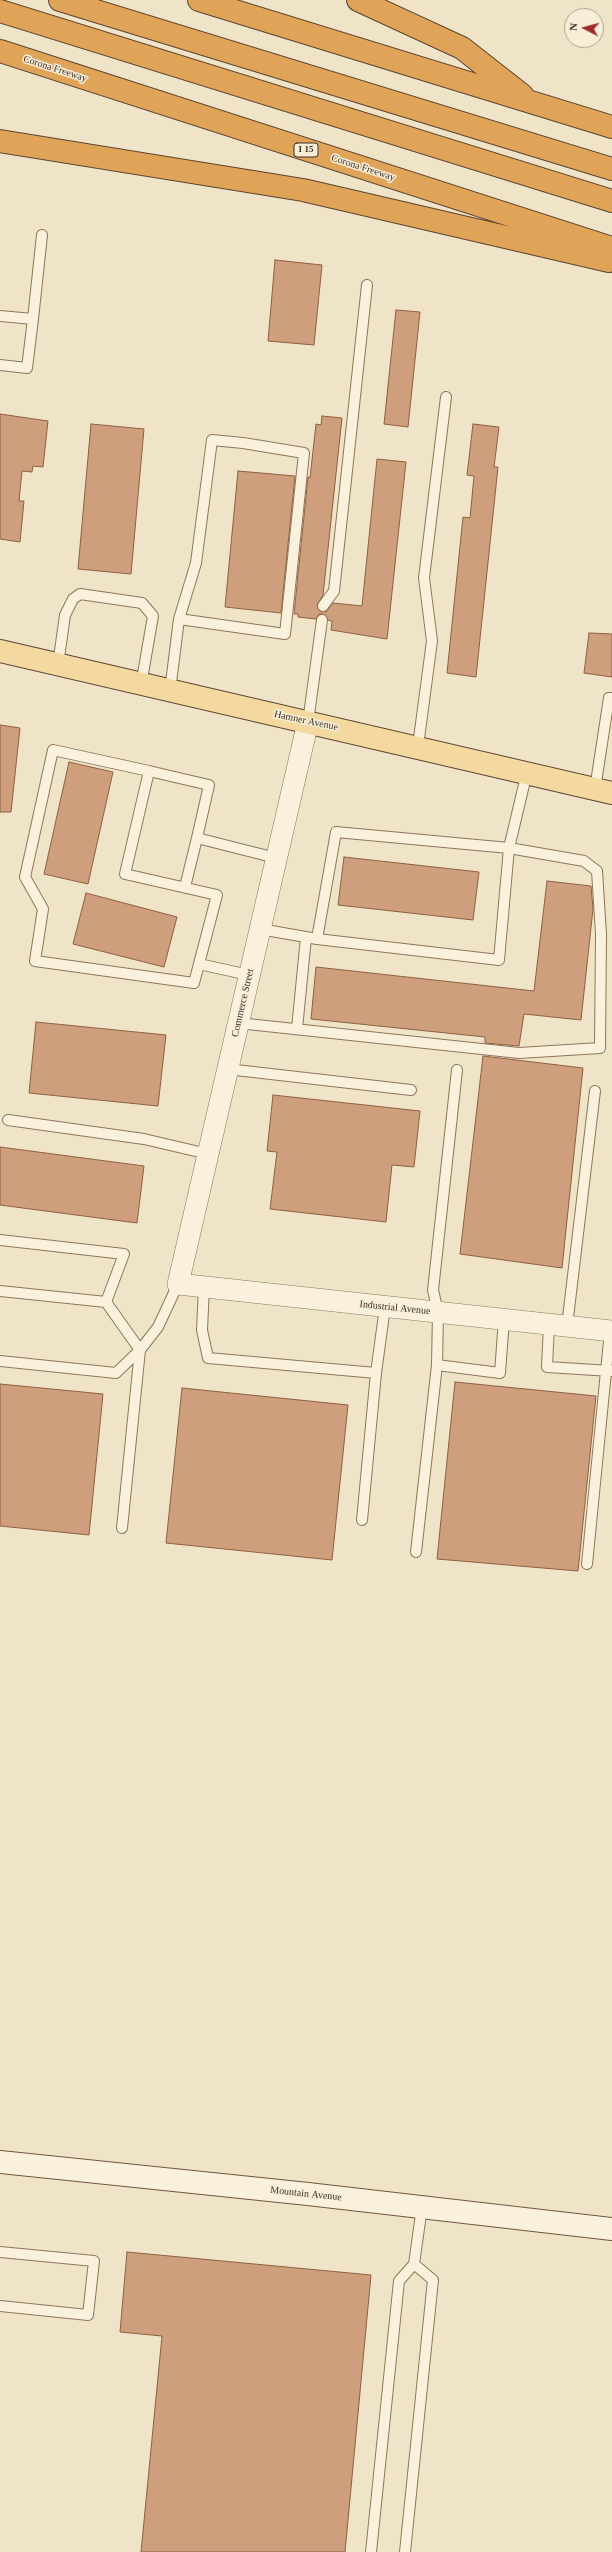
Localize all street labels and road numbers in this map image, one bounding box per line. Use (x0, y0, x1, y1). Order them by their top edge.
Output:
street label: Corona Freeway (22, 53, 88, 85)
road number: I 15 (294, 143, 318, 157)
street label: Corona Freeway (330, 152, 396, 184)
street label: Hamner Avenue (273, 708, 339, 734)
street label: Commerce Street (229, 968, 257, 1038)
street label: Industrial Avenue (359, 1298, 431, 1318)
street label: Mountain Avenue (270, 2184, 342, 2204)

